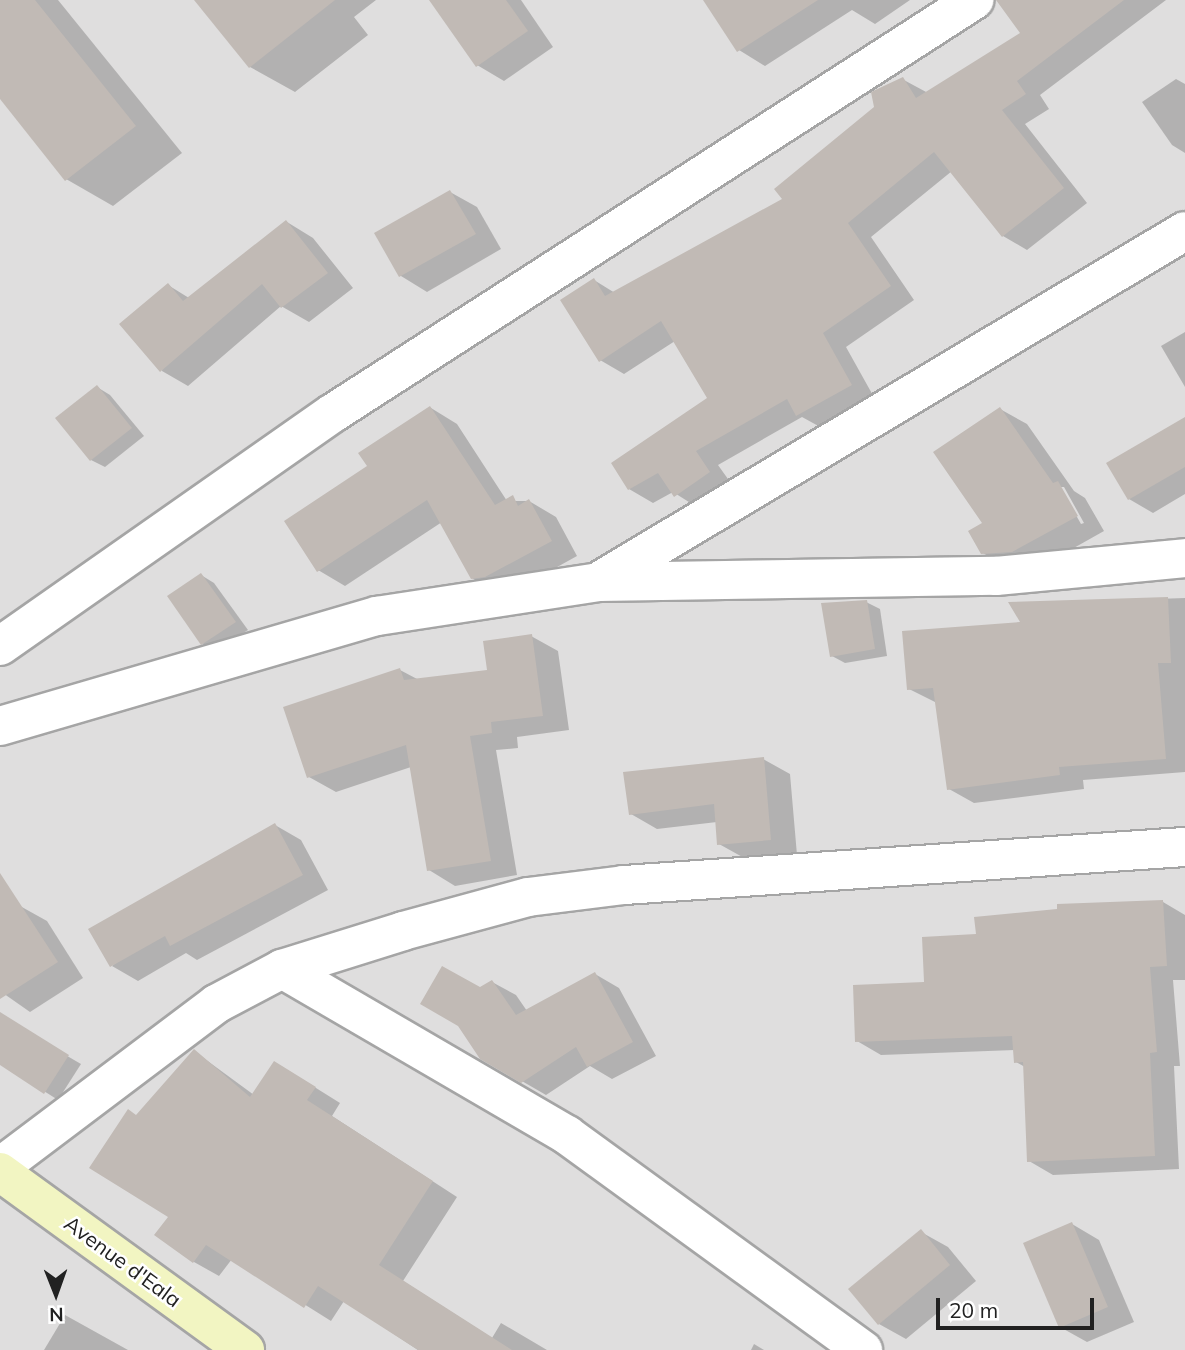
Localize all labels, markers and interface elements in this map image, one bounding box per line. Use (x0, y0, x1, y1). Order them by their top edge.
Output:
street label: Avenue d'Eala (60, 1210, 186, 1312)
north arrow (21, 1259, 91, 1329)
scale bar (940, 1284, 1098, 1328)
text: 20 m (949, 1297, 998, 1323)
text: N (49, 1303, 64, 1327)

